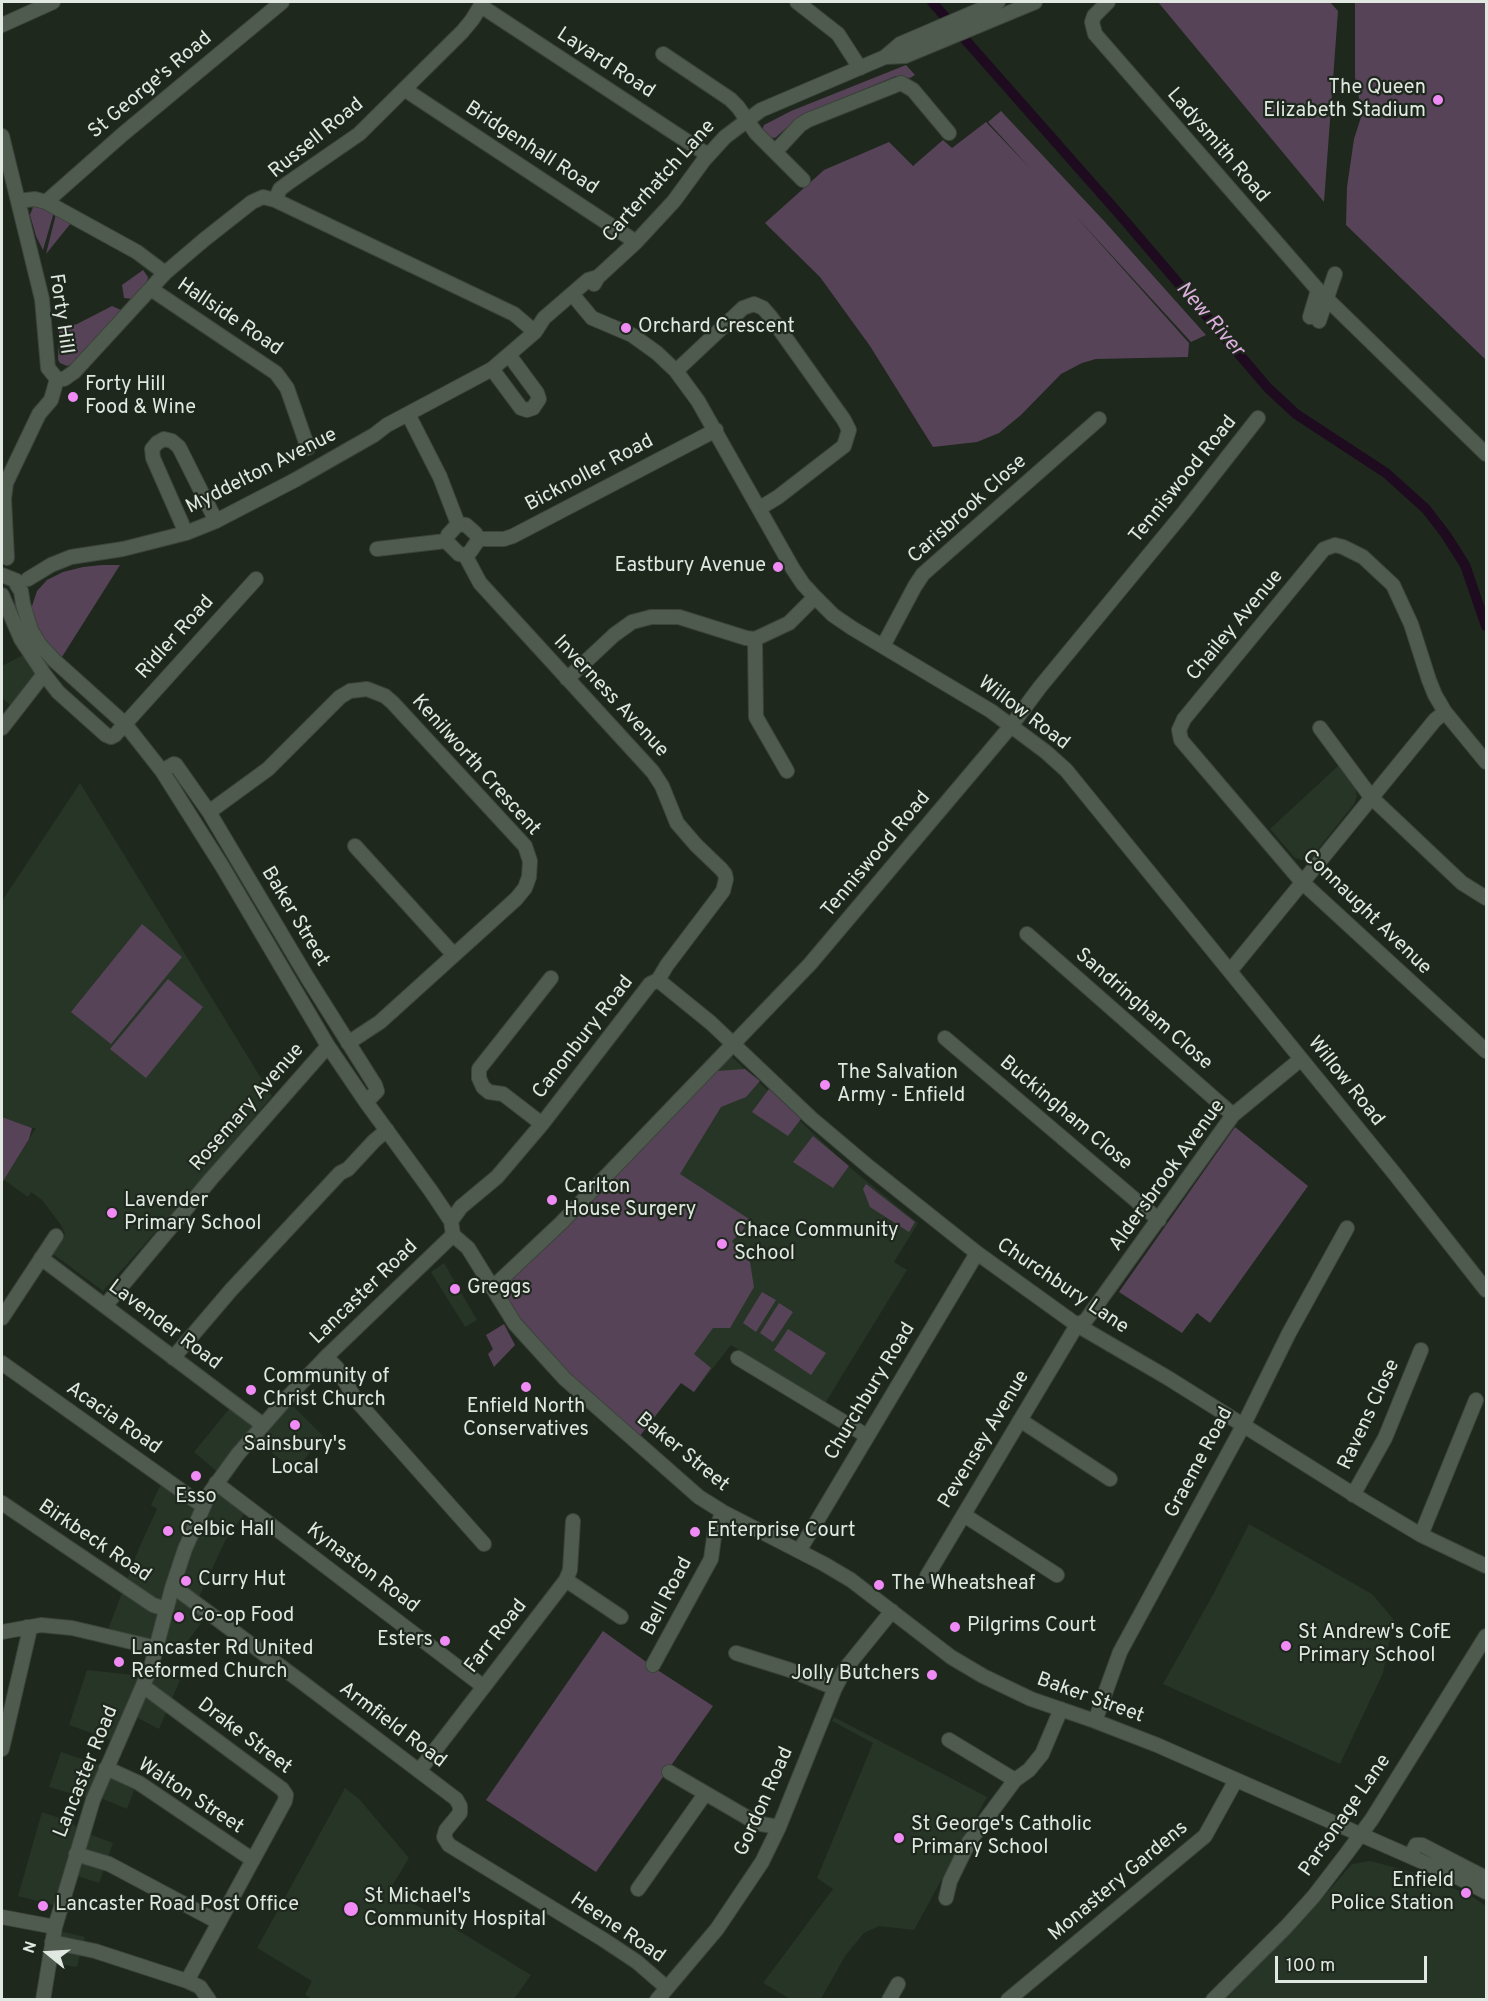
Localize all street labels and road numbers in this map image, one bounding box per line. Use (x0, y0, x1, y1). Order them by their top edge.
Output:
street label: Layard Road (551, 23, 659, 105)
street label: St George's Road (84, 27, 218, 145)
street label: Ladysmith Road (1161, 84, 1273, 208)
street label: Russell Road (265, 93, 369, 185)
street label: Bridgenhall Road (460, 97, 602, 201)
street label: Carterhatch Lane (599, 116, 721, 248)
street label: Forty Hill (42, 272, 78, 356)
street label: Hallside Road (172, 274, 286, 362)
street label: Tenniswood Road (1125, 411, 1243, 549)
street label: Myddelton Avenue (182, 424, 342, 520)
street label: Bicknoller Road (522, 430, 658, 518)
street label: Carisbrook Close (904, 450, 1032, 570)
street label: Chailey Avenue (1183, 566, 1289, 686)
street label: Ridler Road (132, 591, 220, 685)
street label: Inverness Avenue (547, 631, 673, 763)
street label: Willow Road (972, 672, 1074, 756)
street label: Kenilworth Crescent (405, 691, 545, 841)
street label: Tenniswood Road (817, 787, 937, 923)
street label: Connaught Avenue (1297, 845, 1435, 981)
street label: Baker Street (255, 863, 333, 971)
street label: Sandringham Close (1069, 944, 1217, 1076)
street label: Canonbury Road (528, 972, 640, 1104)
street label: Willow Road (1301, 1032, 1389, 1132)
street label: Rosemary Avenue (186, 1039, 310, 1177)
street label: Buckingham Close (994, 1052, 1136, 1176)
street label: Aldersbrook Avenue (1105, 1096, 1231, 1256)
street label: Churchbury Lane (991, 1234, 1133, 1340)
street label: Lancaster Road (306, 1236, 424, 1350)
street label: Lavender Road (103, 1276, 225, 1376)
street label: Churchbury Road (820, 1319, 922, 1465)
street label: Ravens Close (1334, 1356, 1406, 1474)
street label: Pevensey Avenue (934, 1367, 1036, 1513)
street label: Acacia Road (61, 1377, 165, 1461)
street label: Graeme Road (1161, 1404, 1239, 1522)
street label: Baker Street (631, 1408, 733, 1498)
street label: Birkbeck Road (33, 1495, 155, 1589)
street label: Kynaston Road (301, 1519, 423, 1619)
street label: Bell Road (637, 1554, 699, 1640)
street label: Farr Road (461, 1595, 533, 1679)
street label: Baker Street (1033, 1669, 1147, 1729)
street label: Armfield Road (334, 1678, 450, 1774)
street label: Drake Street (192, 1694, 296, 1780)
street label: Lancaster Road (50, 1703, 124, 1841)
street label: Gordon Road (730, 1744, 800, 1860)
street label: Parsonage Lane (1295, 1750, 1397, 1882)
street label: Walton Street (133, 1754, 247, 1840)
street label: Monastery Gardens (1044, 1817, 1194, 1947)
street label: Heene Road (565, 1888, 669, 1970)

